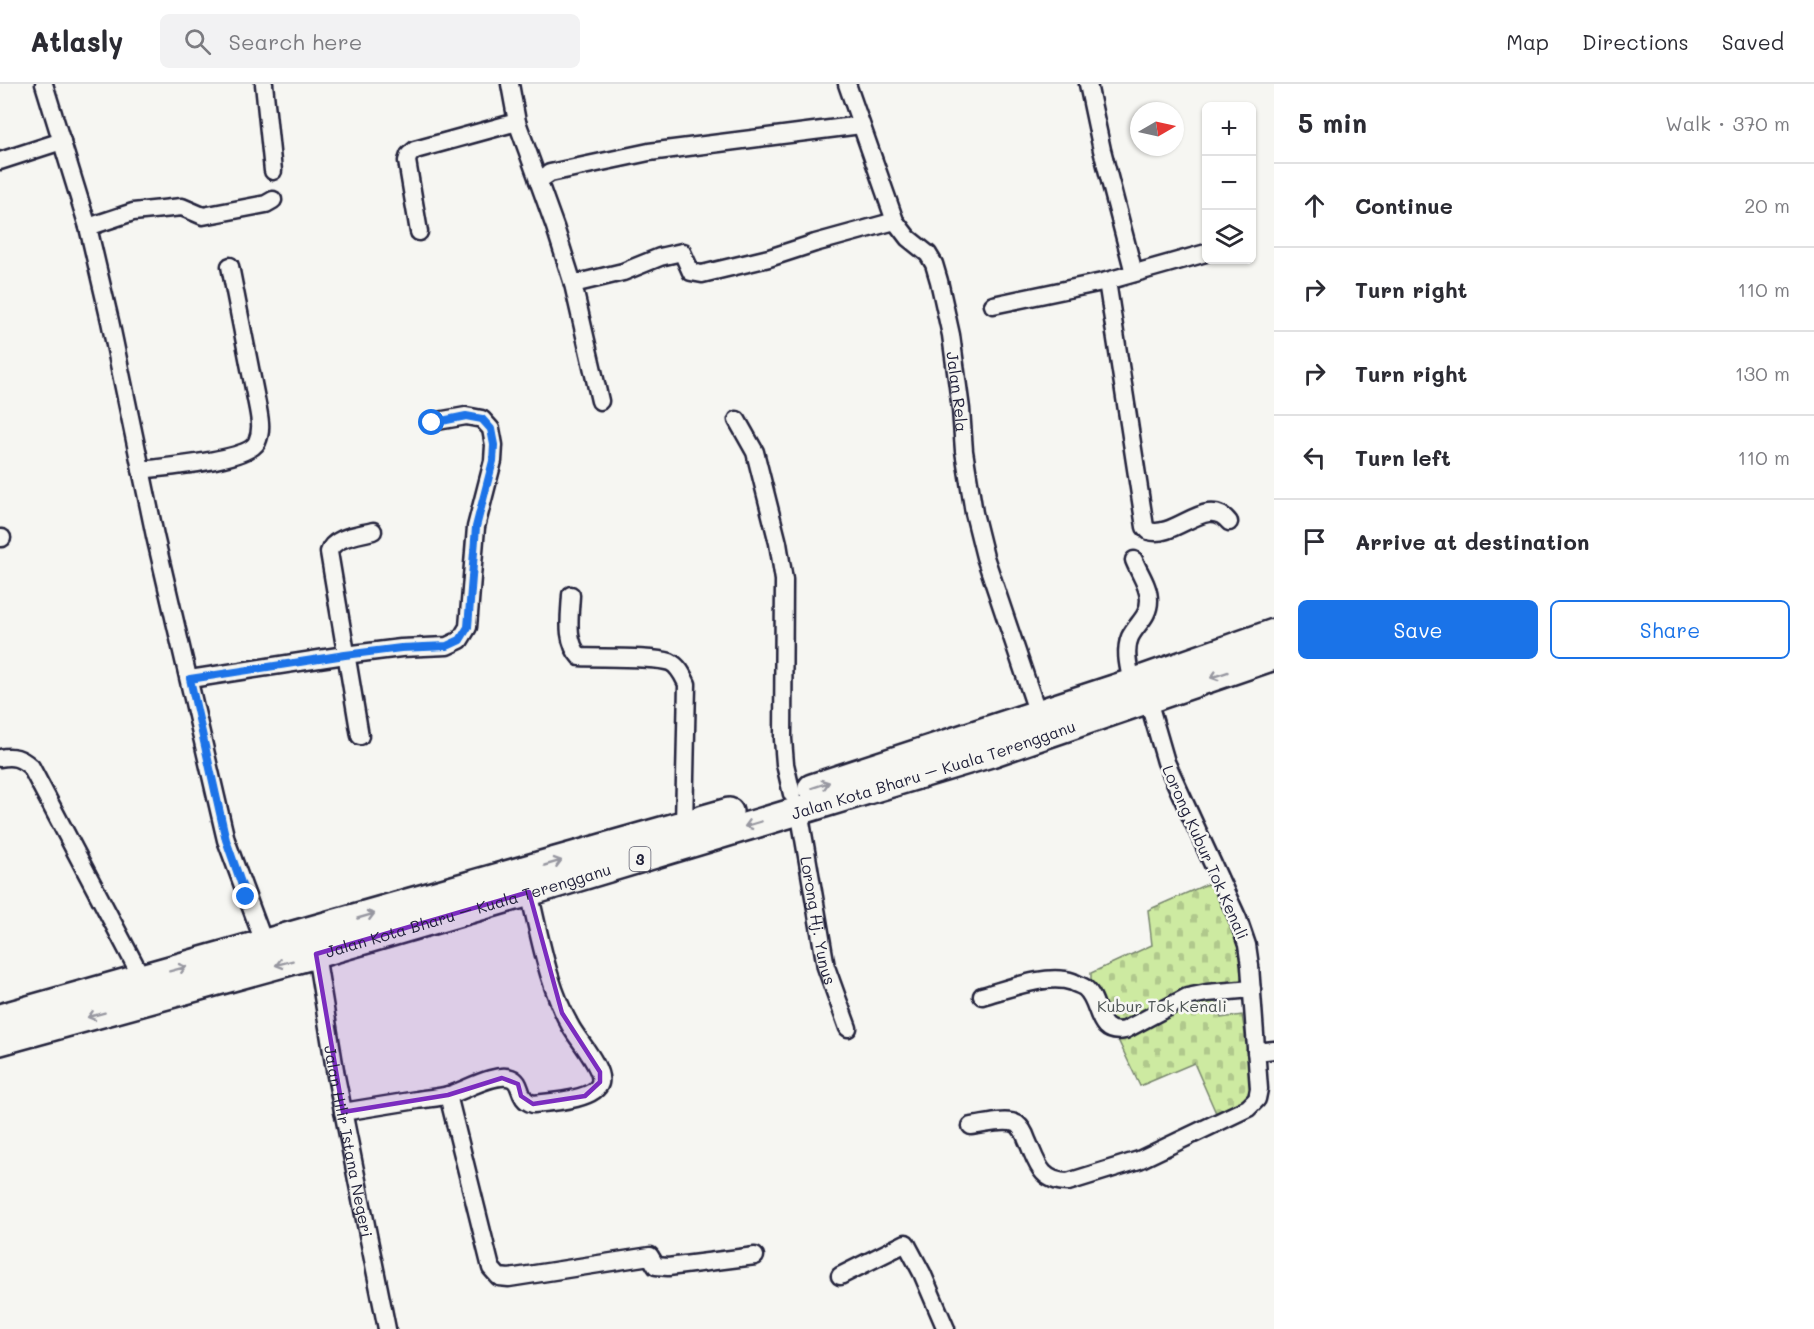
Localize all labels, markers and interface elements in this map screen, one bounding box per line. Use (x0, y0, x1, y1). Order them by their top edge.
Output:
search box (160, 14, 580, 68)
text: Atlasly (30, 23, 124, 59)
icon: search (181, 25, 214, 58)
text: Search here (229, 27, 362, 56)
text: Map (1506, 28, 1549, 55)
text: Directions (1582, 28, 1689, 55)
text: Saved (1722, 28, 1784, 55)
north arrow (1130, 102, 1184, 156)
map controls (1202, 102, 1256, 264)
button: + (1202, 102, 1256, 156)
text: 5 min (1298, 106, 1367, 140)
text: Walk · 370 m (1665, 110, 1790, 136)
button: − (1202, 156, 1256, 210)
icon: ahead (1298, 189, 1331, 222)
text: Continue (1355, 191, 1453, 220)
text: 20 m (1744, 192, 1790, 218)
button: layers (1202, 210, 1256, 264)
icon: right (1298, 273, 1331, 306)
text: Turn right (1355, 275, 1467, 304)
text: 110 m (1737, 276, 1790, 302)
street label: Jalan Rela (943, 350, 973, 433)
icon: right (1298, 357, 1331, 390)
text: Turn right (1355, 359, 1467, 388)
text: 130 m (1735, 360, 1790, 386)
route start (418, 409, 444, 435)
icon: left (1298, 441, 1331, 474)
text: Turn left (1355, 443, 1451, 472)
text: 110 m (1737, 444, 1790, 470)
icon: arrive (1298, 525, 1331, 558)
text: Arrive at destination (1355, 527, 1590, 556)
button: Save (1298, 600, 1538, 659)
button: Share (1550, 600, 1790, 659)
one-way arrow (1210, 671, 1229, 682)
street label: Jalan Kota Bharu – Kuala Terengganu (788, 714, 1078, 823)
street label: Lorong Kubur Tok Kenali (1158, 762, 1254, 942)
one-way arrow (811, 778, 830, 789)
one-way arrow (744, 819, 763, 830)
road number: 3 (630, 847, 650, 871)
street label: Lorong Hj. Yunus (797, 854, 842, 987)
one-way arrow (543, 857, 562, 868)
street label: Jalan Kota Bharu – Kuala Terengganu (323, 858, 613, 961)
route end (232, 883, 258, 909)
one-way arrow (356, 910, 375, 921)
one-way arrow (275, 958, 294, 969)
one-way arrow (168, 962, 187, 974)
park label: Kubur Tok Kenali (1097, 995, 1227, 1016)
one-way arrow (87, 1009, 106, 1021)
street label: Jalan Hilir Istana Negeri (321, 1044, 379, 1239)

